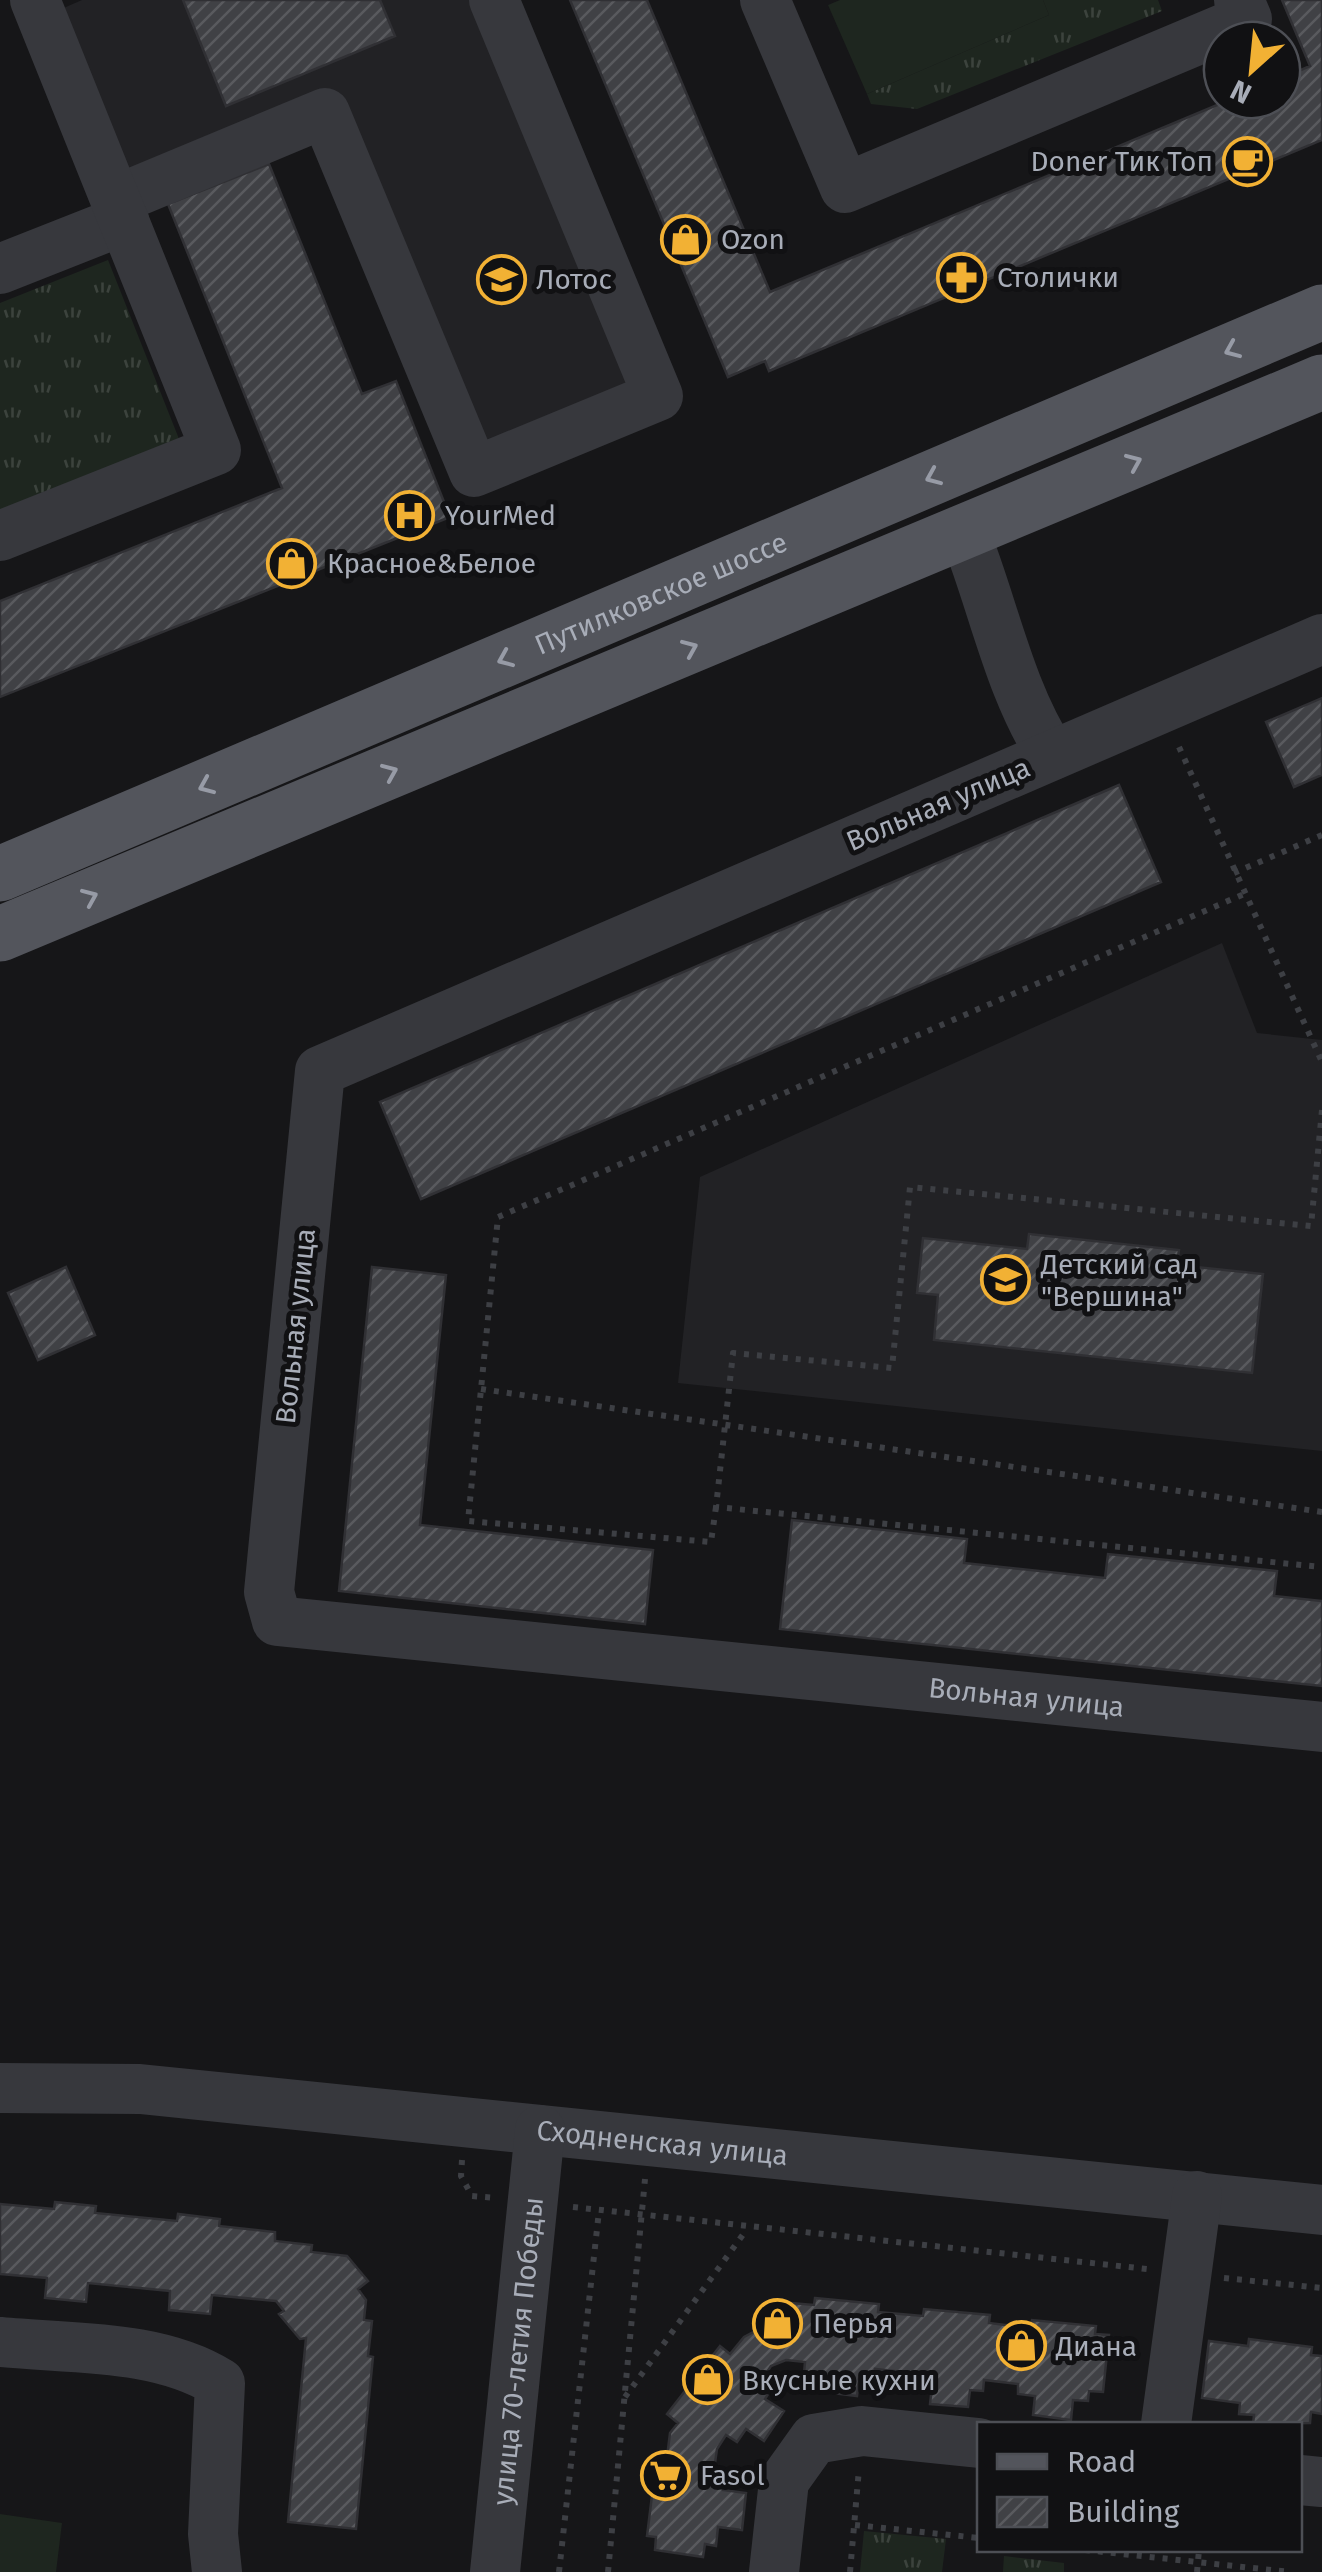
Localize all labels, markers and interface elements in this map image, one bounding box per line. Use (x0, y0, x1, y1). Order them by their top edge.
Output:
north arrow (1202, 20, 1302, 120)
text: N (1225, 73, 1257, 111)
cafe icon: Doner Тик Топ (1222, 135, 1274, 187)
place label: Doner Тик Топ (1031, 145, 1213, 178)
shop icon: Ozon (660, 213, 712, 265)
place label: Ozon (721, 223, 785, 256)
pharmacy icon: Столички (936, 251, 988, 303)
school or university icon: Лотос (475, 253, 527, 305)
place label: Столички (997, 261, 1119, 294)
place label: Лотос (536, 263, 612, 296)
one-way arrow (1224, 338, 1242, 358)
one-way arrow (1124, 453, 1142, 473)
one-way arrow (925, 466, 943, 486)
hospital icon: YourMed (384, 489, 436, 541)
place label: YourMed (445, 499, 556, 532)
street label: Путилковское шоссе (530, 525, 792, 662)
shop icon: Красное&Белое (266, 537, 318, 589)
place label: Красное&Белое (327, 547, 536, 580)
one-way arrow (680, 639, 698, 659)
one-way arrow (497, 647, 515, 667)
street label: Вольная улица (841, 751, 1035, 858)
one-way arrow (380, 764, 398, 784)
one-way arrow (198, 775, 216, 795)
one-way arrow (80, 888, 98, 908)
street label: Вольная улица (269, 1227, 322, 1425)
place label: Детский сад "Вершина" (1040, 1248, 1198, 1313)
school or university icon: Детский сад "Вершина" (980, 1254, 1032, 1306)
street label: Вольная улица (927, 1671, 1126, 1724)
street label: Сходненская улица (535, 2114, 789, 2172)
street label: улица 70-летия Победы (486, 2196, 550, 2507)
shop icon: Перья (752, 2297, 804, 2349)
place label: Перья (813, 2307, 894, 2340)
shop icon: Диана (995, 2320, 1047, 2372)
place label: Диана (1055, 2330, 1137, 2363)
shop icon: Вкусные кухни (681, 2354, 733, 2406)
place label: Вкусные кухни (742, 2364, 936, 2397)
legend (977, 2422, 1302, 2552)
text: Road (1067, 2444, 1136, 2480)
supermarket icon: Fasol (639, 2449, 691, 2501)
place label: Fasol (700, 2459, 765, 2492)
text: Building (1067, 2494, 1180, 2530)

